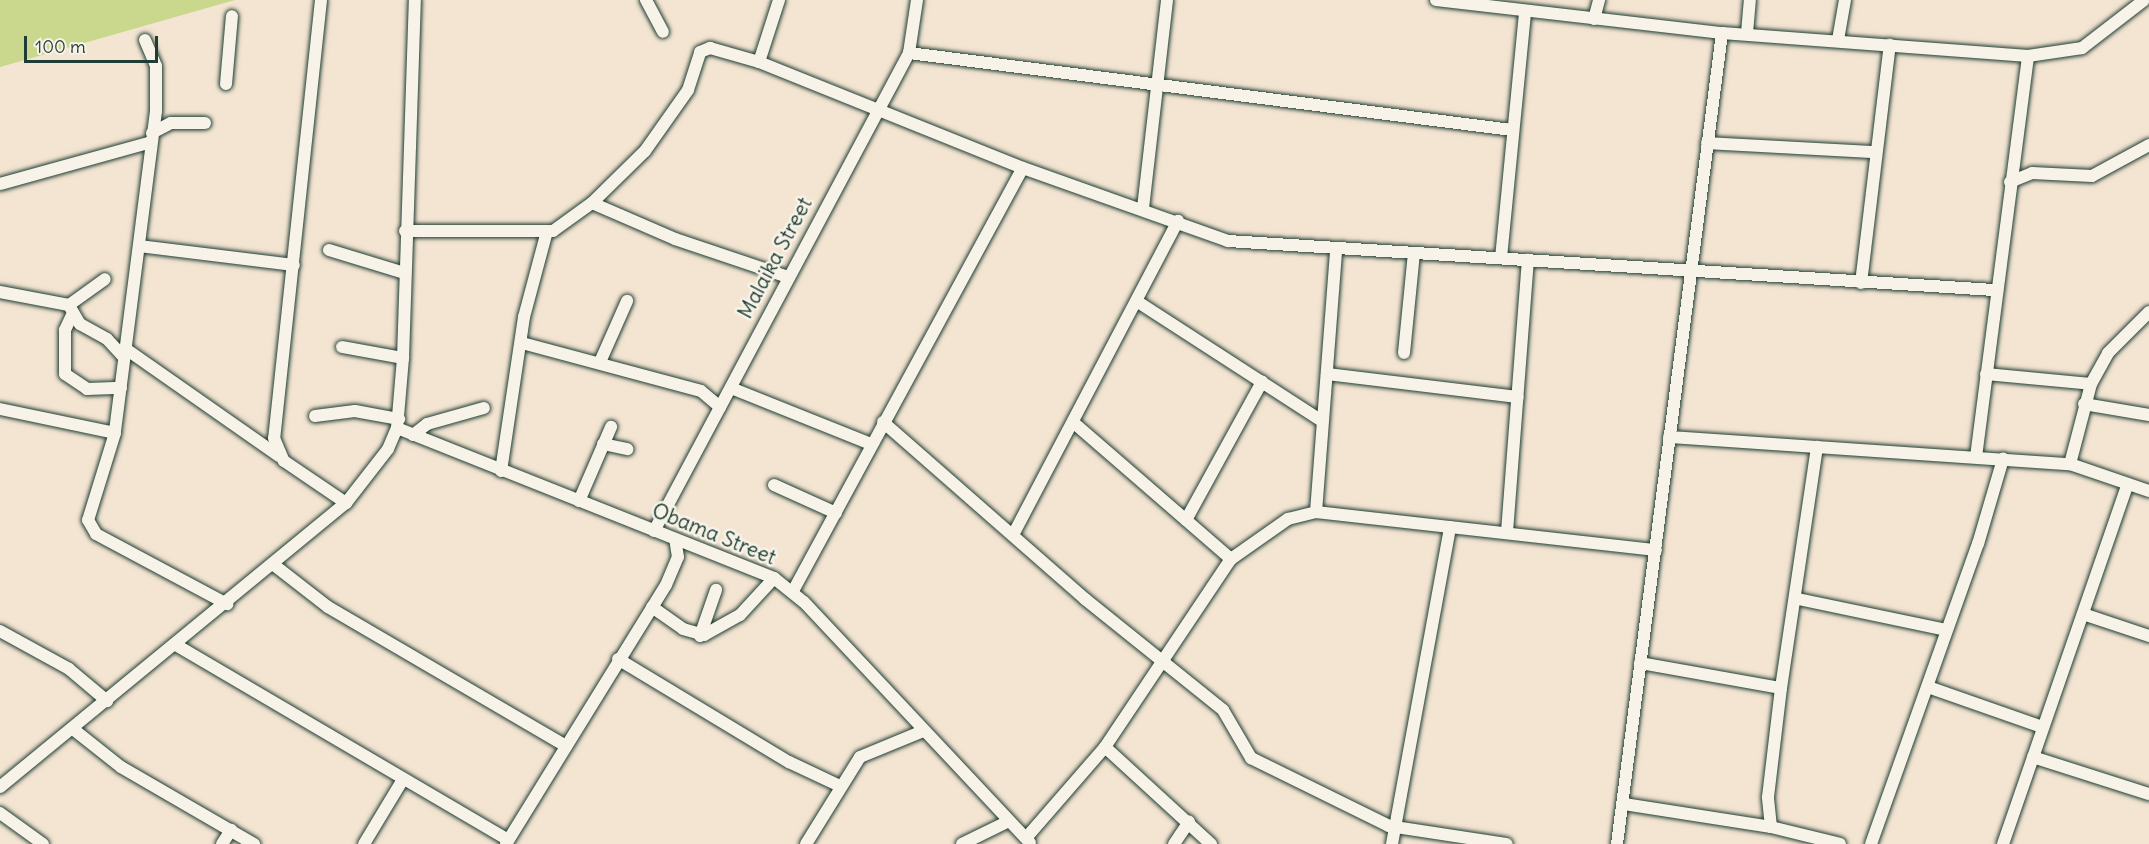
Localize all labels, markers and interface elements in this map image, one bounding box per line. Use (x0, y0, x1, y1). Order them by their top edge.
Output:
scale bar (27, 24, 160, 62)
text: 100 m (35, 35, 86, 58)
street label: Malaika Street (732, 193, 818, 323)
street label: Obama Street (648, 498, 780, 570)

